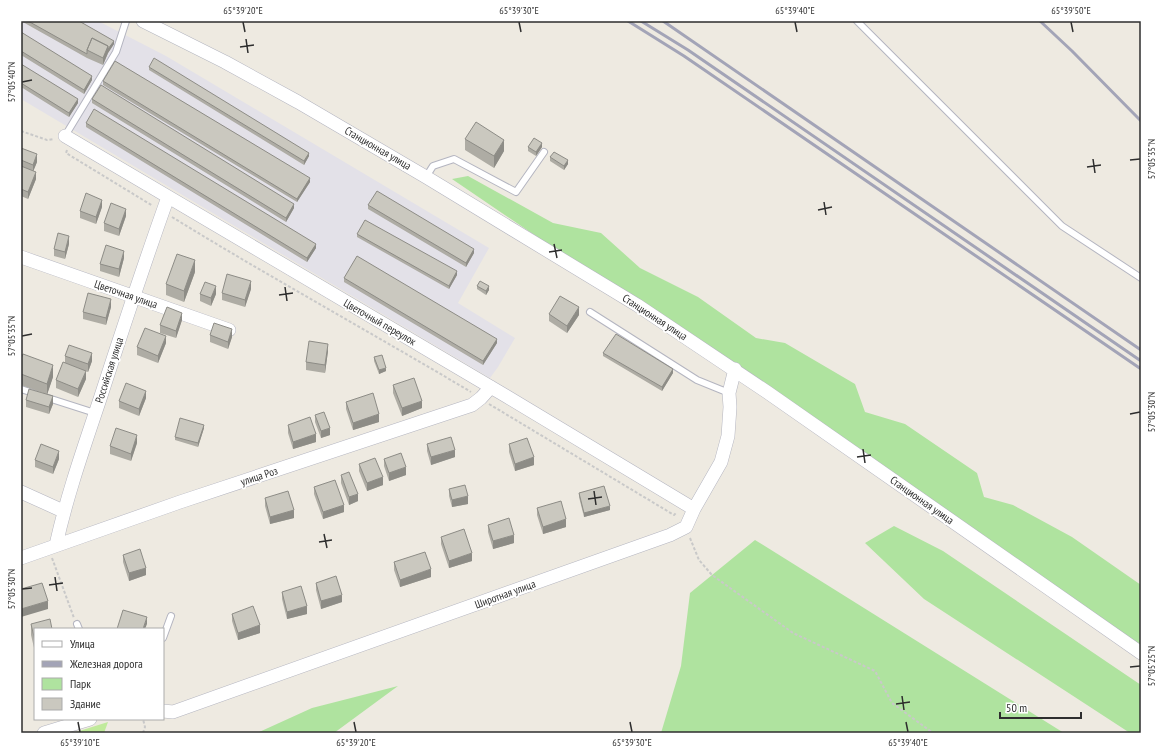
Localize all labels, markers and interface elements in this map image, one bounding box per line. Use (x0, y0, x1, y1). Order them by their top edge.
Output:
text: 65°39'20"E (223, 4, 263, 17)
text: 65°39'30"E (499, 4, 539, 17)
text: 65°39'40"E (775, 4, 815, 17)
text: 65°39'50"E (1051, 4, 1091, 17)
text: 57°05'40"N (5, 62, 18, 102)
street label: Станционная улица (342, 123, 414, 173)
text: 57°05'35"N (1145, 139, 1158, 179)
street label: Цветочная улица (93, 277, 159, 311)
street label: Станционная улица (620, 291, 690, 343)
street label: Цветочный переулок (341, 296, 419, 349)
text: 57°05'35"N (5, 316, 18, 356)
street label: Российская улица (92, 335, 126, 405)
text: 57°05'30"N (1145, 392, 1158, 432)
street label: улица Роз (239, 463, 279, 489)
street label: Станционная улица (887, 473, 957, 527)
text: 57°05'30"N (5, 569, 18, 609)
street label: Широтная улица (473, 577, 537, 611)
legend (34, 628, 164, 720)
text: Улица (70, 636, 95, 651)
text: 57°05'25"N (1145, 646, 1158, 686)
text: Железная дорога (69, 656, 143, 671)
text: Парк (70, 676, 91, 691)
scale bar (1000, 694, 1081, 720)
text: Здание (70, 696, 101, 711)
text: 50 m (1006, 700, 1027, 715)
text: 65°39'10"E (60, 736, 100, 749)
text: 65°39'20"E (336, 736, 376, 749)
text: 65°39'30"E (612, 736, 652, 749)
text: 65°39'40"E (888, 736, 928, 749)

